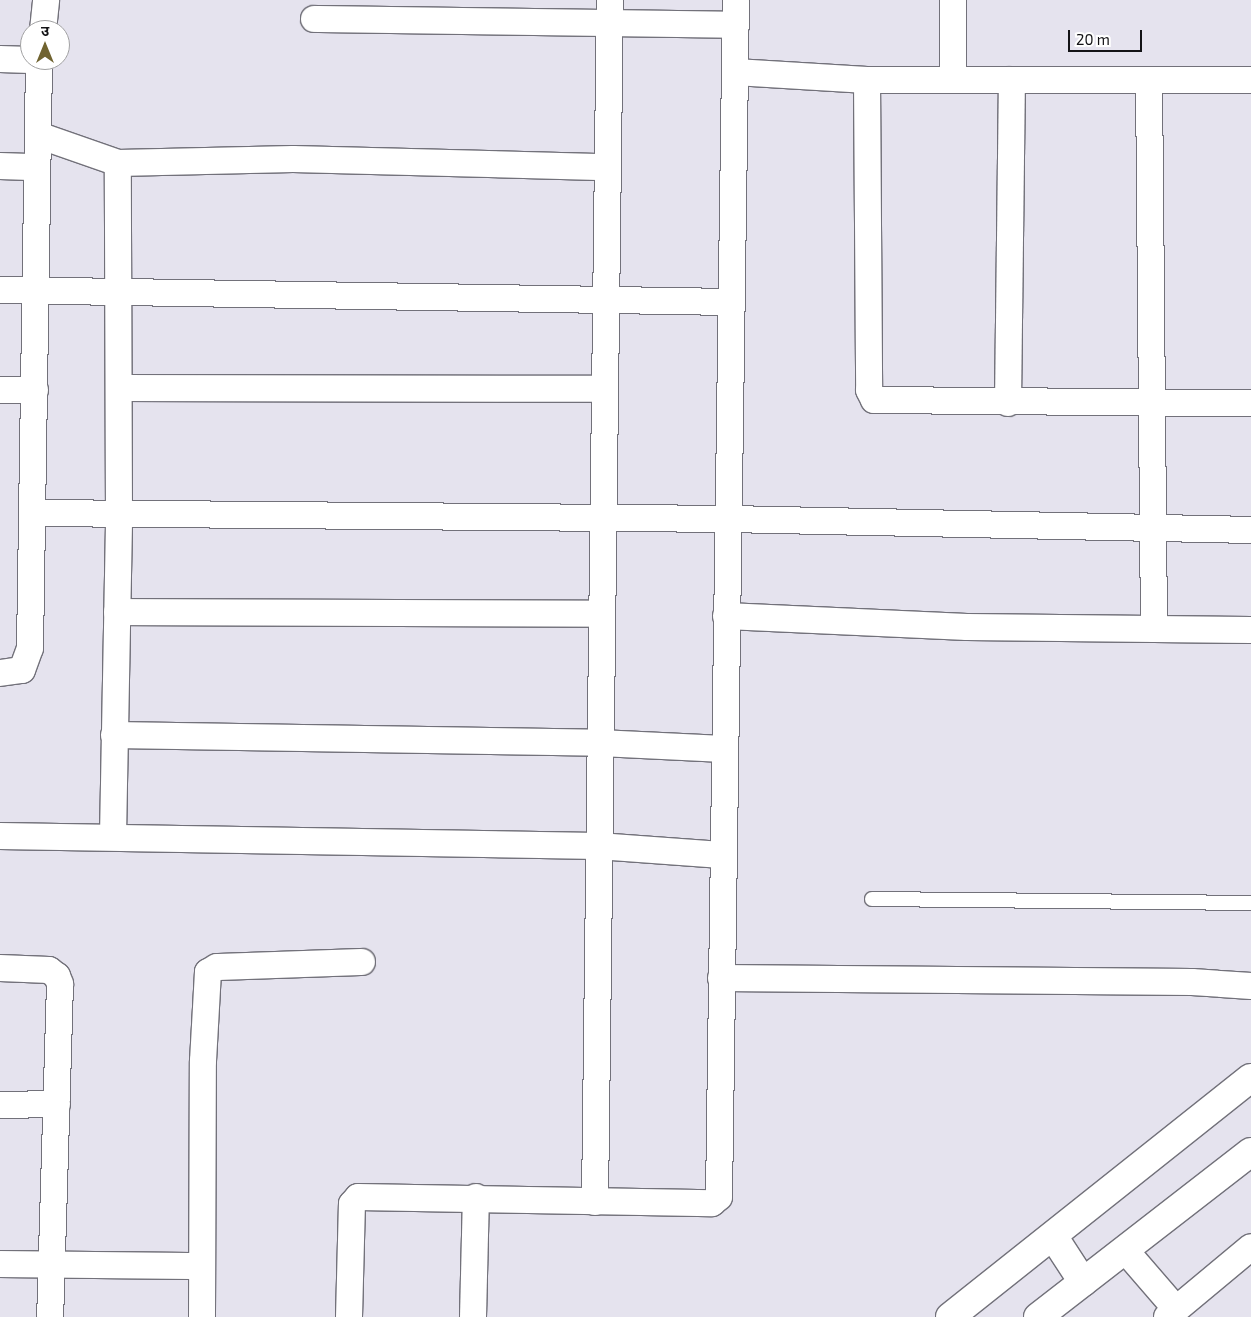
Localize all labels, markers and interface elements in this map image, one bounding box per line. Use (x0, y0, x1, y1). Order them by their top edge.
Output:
north arrow (20, 20, 70, 70)
scale bar (1071, 20, 1145, 52)
text: उ (41, 22, 49, 39)
text: 20 m (1076, 30, 1110, 48)

